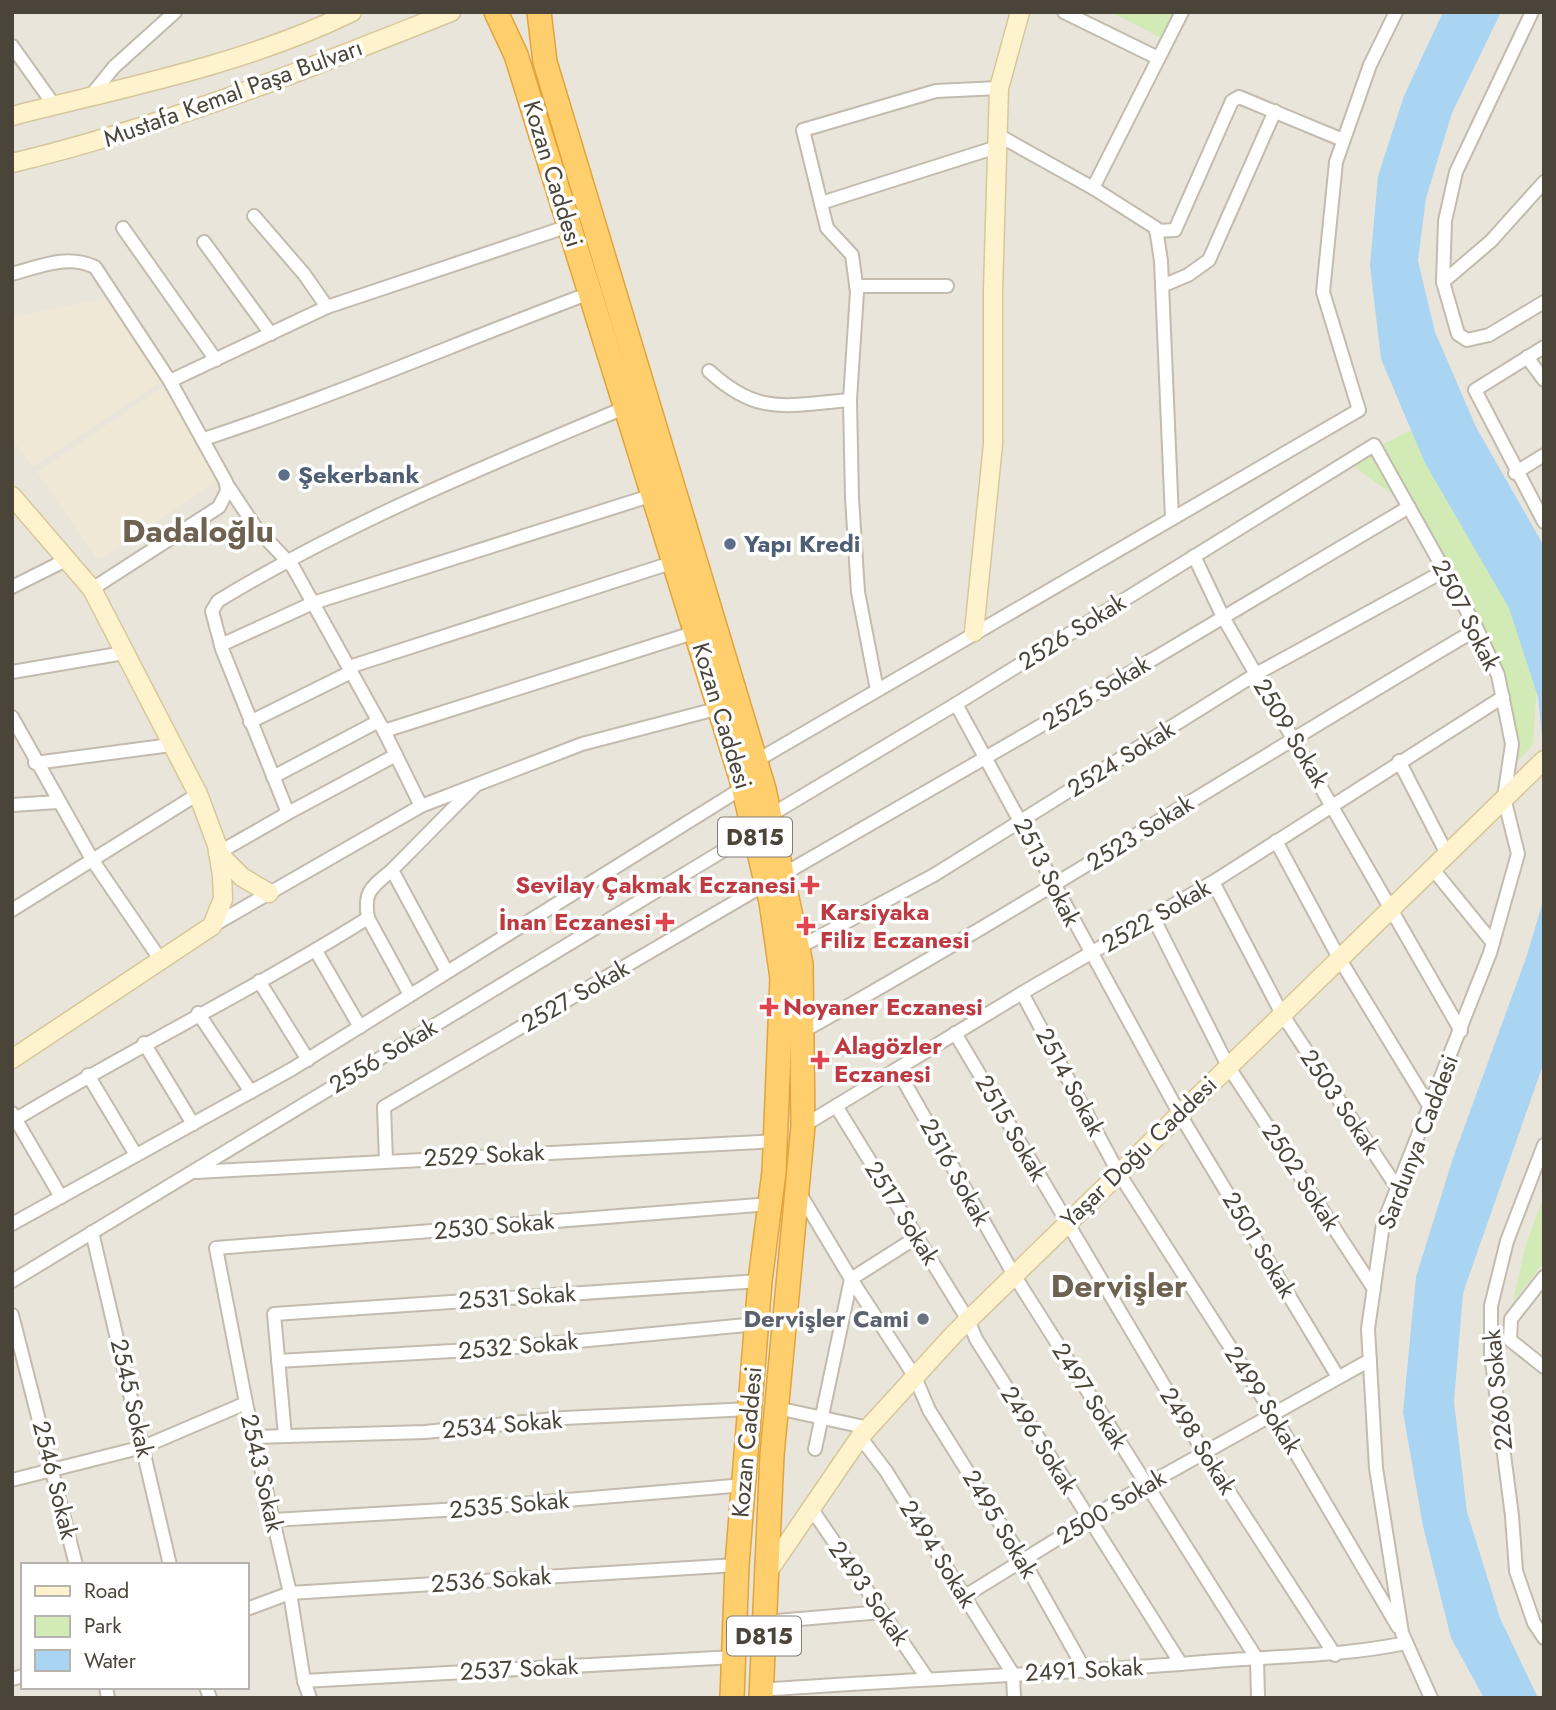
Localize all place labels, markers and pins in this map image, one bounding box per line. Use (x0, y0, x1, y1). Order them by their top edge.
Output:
place label: Şekerbank (298, 457, 419, 492)
marker: Şekerbank (276, 467, 292, 483)
place label: Yapı Kredi (743, 526, 860, 561)
marker: Yapı Kredi (722, 536, 738, 552)
place label: Sevilay Çakmak Eczanesi (515, 867, 796, 902)
marker: Sevilay Çakmak Eczanesi (802, 877, 818, 893)
place label: Karsiyaka Filiz Eczanesi (820, 894, 970, 957)
place label: İnan Eczanesi (499, 904, 651, 939)
marker: İnan Eczanesi (657, 914, 673, 930)
marker: Karsiyaka Filiz Eczanesi (798, 918, 814, 934)
place label: Noyaner Eczanesi (783, 989, 983, 1024)
marker: Noyaner Eczanesi (761, 999, 777, 1015)
place label: Alagözler Eczanesi (833, 1028, 942, 1091)
marker: Alagözler Eczanesi (812, 1052, 828, 1068)
place label: Dervişler Cami (743, 1301, 909, 1336)
marker: Dervişler Cami (915, 1311, 931, 1327)

